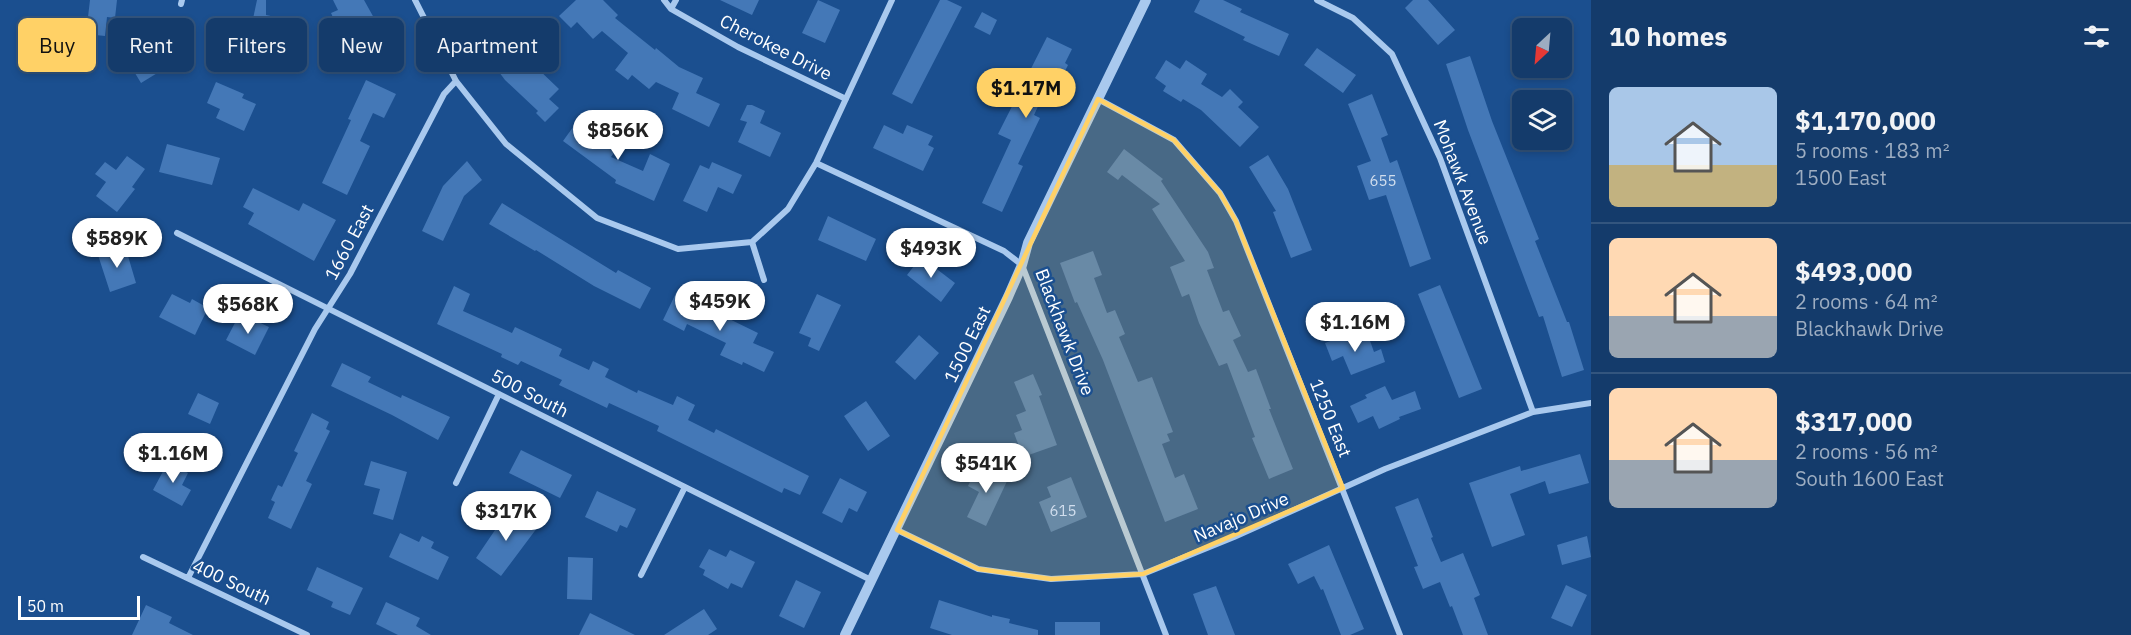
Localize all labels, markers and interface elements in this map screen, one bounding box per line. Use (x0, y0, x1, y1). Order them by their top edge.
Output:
street label: Cherokee Drive (716, 9, 836, 85)
chip: Buy (18, 18, 96, 72)
chip: Rent (108, 18, 194, 72)
chip: Filters (206, 18, 307, 72)
chip: New (319, 18, 404, 72)
chip: Apartment (416, 18, 559, 72)
north arrow (1512, 18, 1572, 78)
map controls (1512, 18, 1572, 150)
text: 10 homes (1609, 19, 1727, 53)
icon: filters (2080, 20, 2113, 53)
pin: $1.17M (977, 68, 1075, 119)
text: $1.17M (991, 74, 1061, 101)
button: layers (1512, 90, 1572, 150)
text: $1,170,000 (1795, 103, 1936, 137)
pin: $856K (576, 110, 660, 161)
icon: home (1657, 111, 1729, 183)
text: $856K (587, 116, 649, 143)
street label: Mohawk Avenue (1429, 116, 1497, 248)
text: 5 rooms · 183 m² (1795, 137, 1950, 164)
text: 1500 East (1795, 164, 1887, 191)
house number: 655 (1369, 171, 1397, 190)
street label: 1660 East (319, 200, 379, 284)
pin: $589K (75, 218, 159, 269)
text: $589K (86, 224, 148, 251)
pin: $493K (889, 228, 973, 279)
text: $493K (900, 234, 962, 261)
text: $493,000 (1795, 254, 1912, 288)
icon: home (1657, 262, 1729, 334)
street label: Blackhawk Drive (1030, 265, 1100, 399)
pin: $459K (678, 281, 762, 332)
pin: $568K (206, 284, 290, 335)
text: $459K (689, 287, 751, 314)
text: 2 rooms · 64 m² (1795, 288, 1938, 315)
text: $568K (217, 290, 279, 317)
street label: 1500 East (939, 302, 995, 386)
pin: $1.16M (1306, 302, 1404, 353)
text: $1.16M (1320, 308, 1390, 335)
text: Blackhawk Drive (1795, 315, 1944, 342)
street label: 500 South (487, 364, 573, 422)
street label: 1250 East (1305, 375, 1357, 461)
text: $317,000 (1795, 404, 1912, 438)
icon: home (1657, 412, 1729, 484)
pin: $1.16M (124, 433, 222, 484)
text: 2 rooms · 56 m² (1795, 438, 1938, 465)
text: $1.16M (138, 439, 208, 466)
pin: $541K (944, 443, 1028, 494)
text: $541K (955, 449, 1017, 476)
text: South 1600 East (1795, 465, 1944, 492)
street label: Navajo Drive (1190, 487, 1292, 547)
pin: $317K (464, 491, 548, 542)
text: $317K (475, 497, 537, 524)
house number: 615 (1049, 501, 1077, 520)
street label: 400 South (189, 554, 275, 610)
scale bar (18, 593, 140, 620)
text: 50 m (27, 596, 64, 616)

